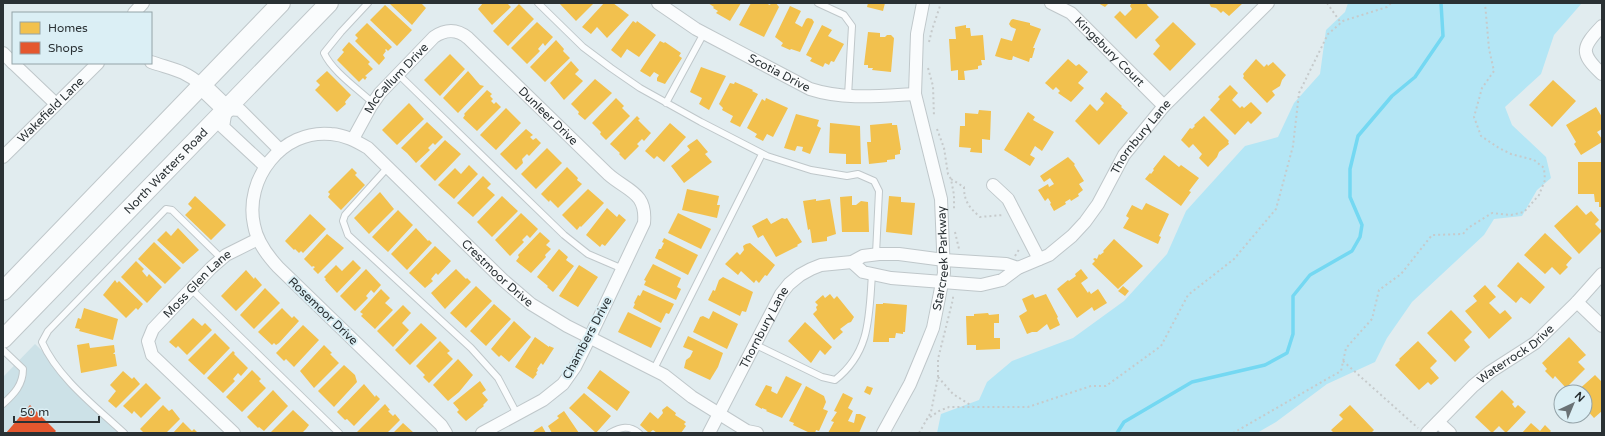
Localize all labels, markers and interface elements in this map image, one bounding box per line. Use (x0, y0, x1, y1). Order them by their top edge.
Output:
legend (12, 12, 152, 64)
street label: Kingsbury Court (1072, 14, 1148, 90)
text: Homes (48, 21, 88, 35)
street label: McCallum Drive (361, 40, 431, 116)
text: Shops (48, 41, 83, 55)
street label: Scotia Drive (746, 51, 813, 95)
street label: Wakefield Lane (15, 74, 87, 146)
street label: Dunleer Drive (516, 84, 581, 148)
street label: Thornbury Lane (1108, 96, 1174, 177)
street label: North Watters Road (121, 125, 211, 217)
street label: Starcreek Parkway (930, 205, 951, 312)
street label: Crestmoor Drive (459, 236, 536, 310)
street label: Moss Glen Lane (160, 247, 233, 321)
street label: Rosemoor Drive (285, 274, 361, 348)
street label: Thornbury Lane (737, 283, 791, 371)
street label: Chambers Drive (560, 294, 615, 381)
street label: Waterrock Drive (1474, 321, 1557, 387)
north arrow (1553, 384, 1593, 424)
text: N (1572, 389, 1587, 405)
scale bar (14, 398, 99, 424)
text: 50 m (20, 405, 49, 419)

